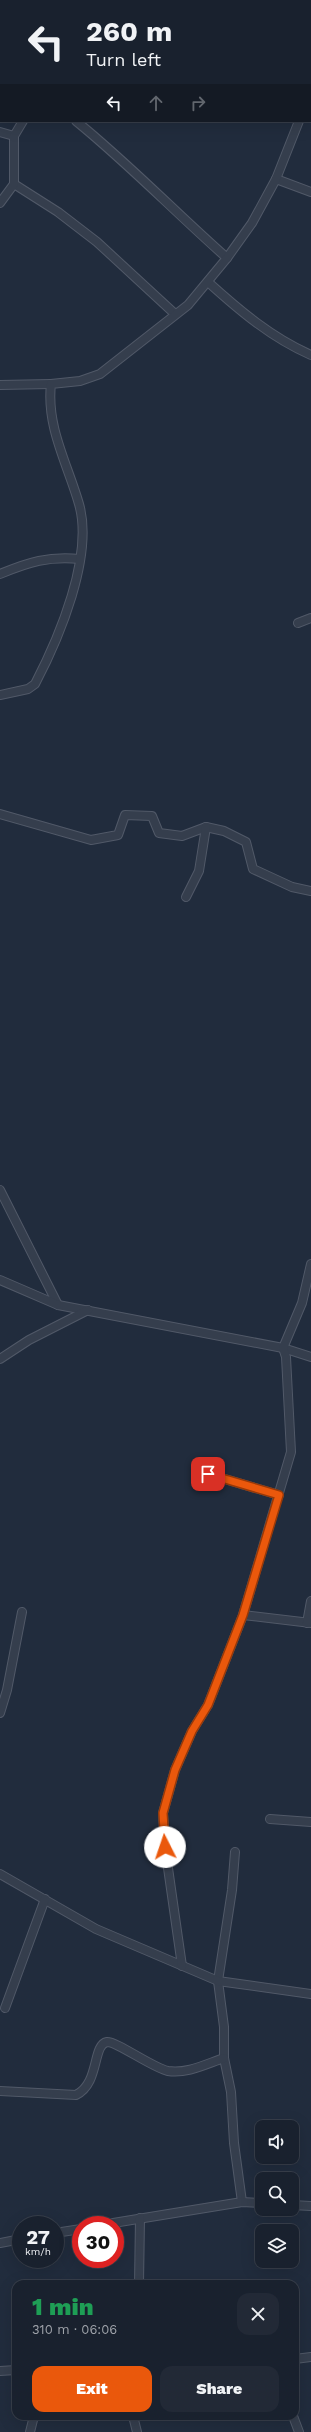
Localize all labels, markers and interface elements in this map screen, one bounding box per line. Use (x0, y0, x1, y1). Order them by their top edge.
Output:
text: 260 m (86, 15, 172, 48)
icon: left (20, 16, 72, 68)
text: Turn left (86, 49, 161, 70)
icon: left (103, 92, 125, 114)
icon: ahead (145, 92, 167, 114)
icon: right (187, 92, 209, 114)
pin (191, 1457, 225, 1491)
icon: arrive (197, 1463, 219, 1485)
position arrow (144, 1826, 186, 1868)
map controls (255, 2120, 299, 2268)
button: sound (255, 2120, 299, 2164)
button: search (255, 2172, 299, 2216)
speed limit sign: 30 (72, 2216, 124, 2268)
button: layers (255, 2224, 299, 2268)
text: 27 (26, 2225, 50, 2249)
text: km/h (25, 2246, 51, 2257)
text: 1 min (32, 2293, 94, 2321)
button: close (237, 2293, 279, 2335)
text: 310 m · 06:06 (32, 2322, 117, 2337)
button: Exit (32, 2366, 152, 2412)
button: Share (160, 2366, 279, 2412)

